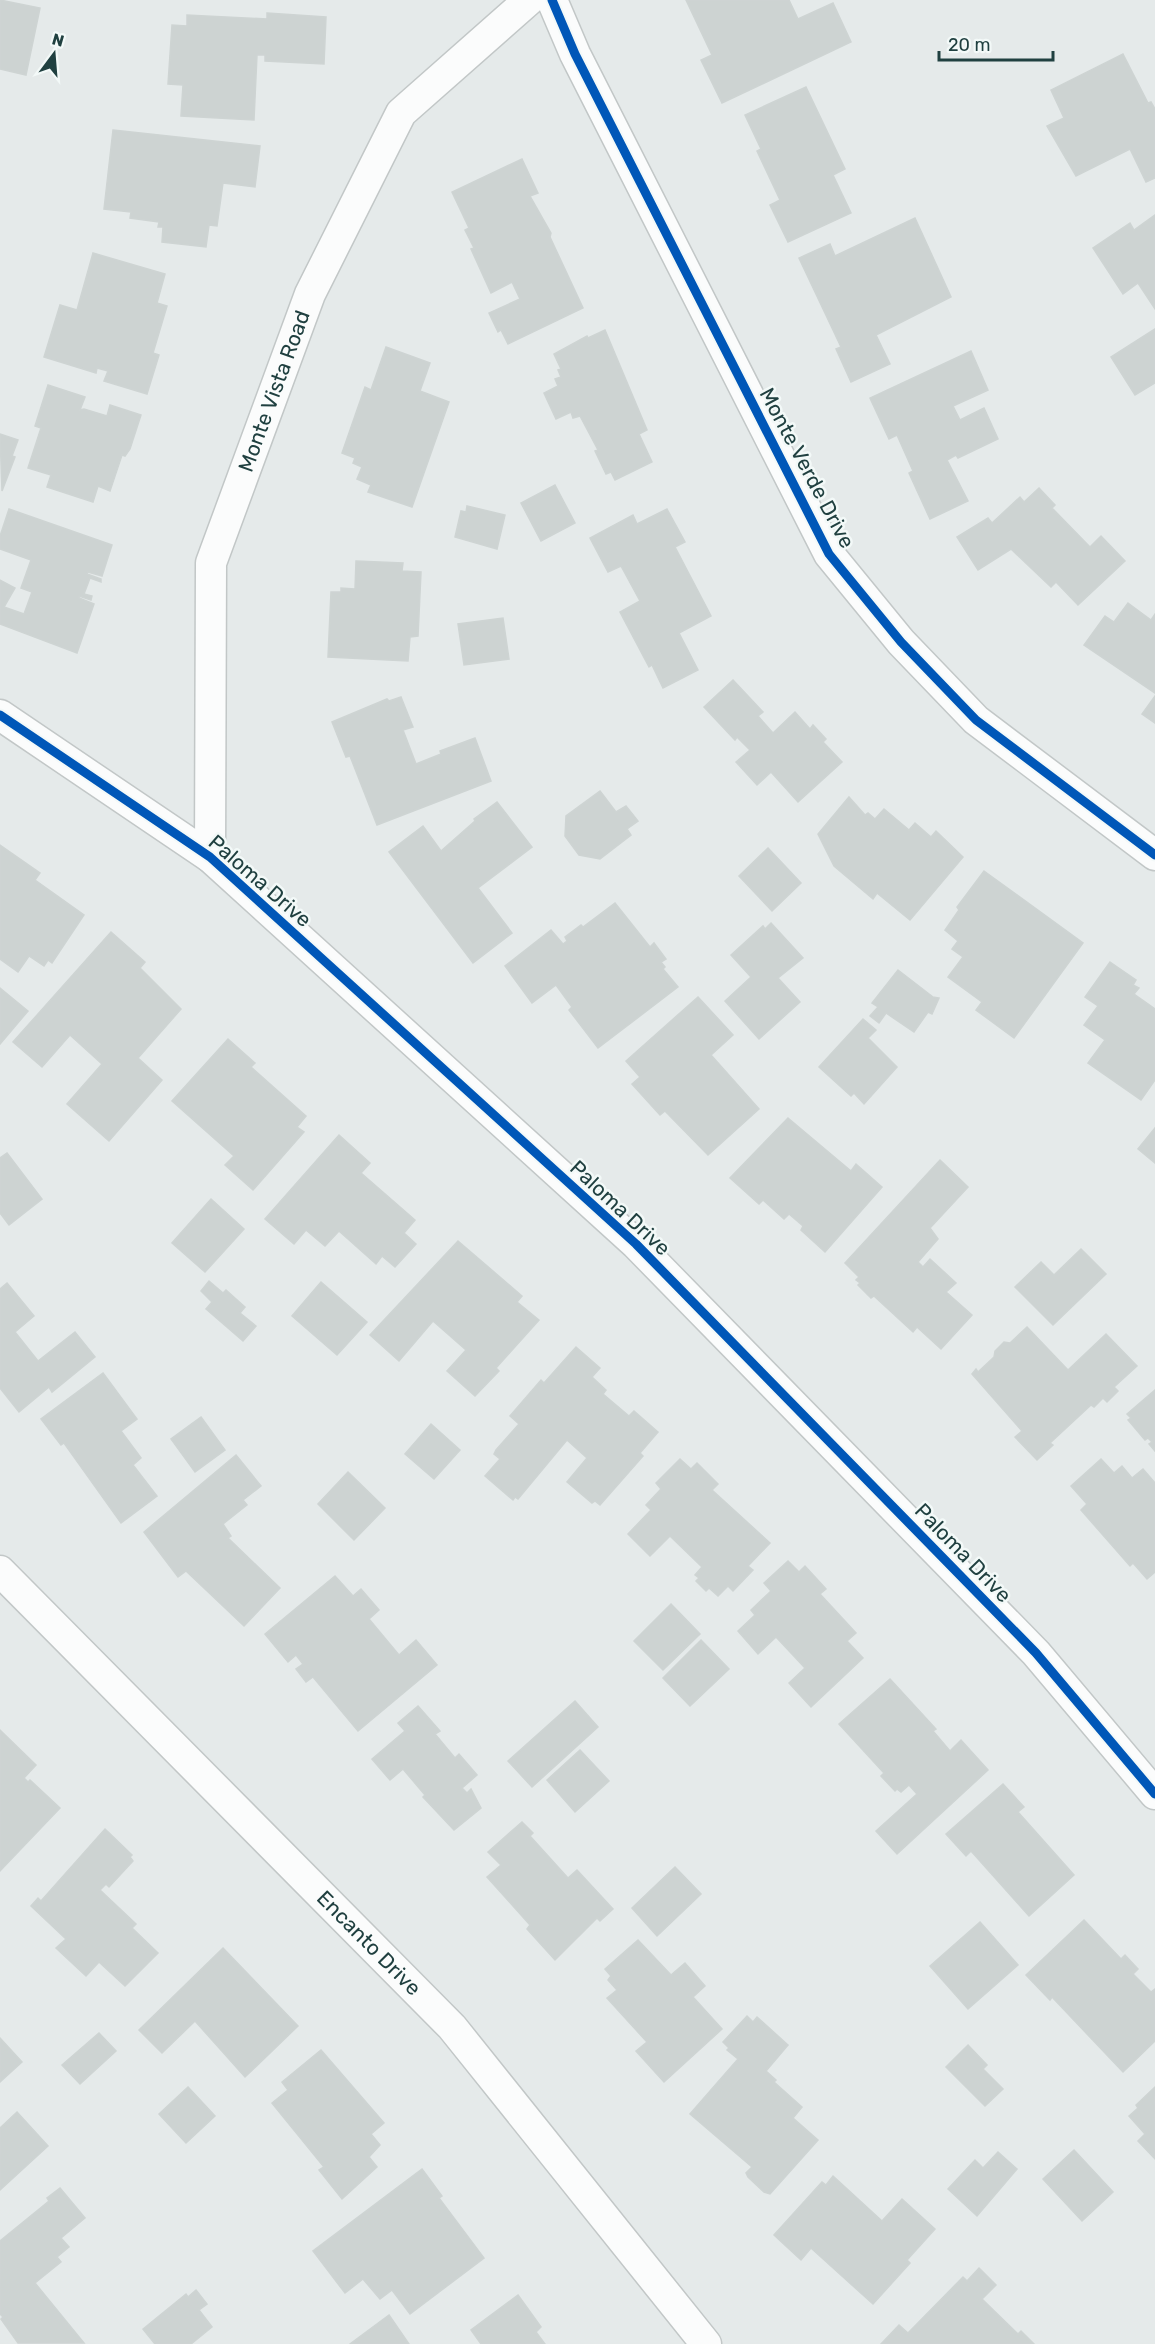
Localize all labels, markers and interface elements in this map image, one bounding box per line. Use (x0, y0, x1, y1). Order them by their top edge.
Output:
north arrow (24, 24, 84, 84)
scale bar (939, 24, 1053, 62)
text: N (50, 29, 66, 51)
text: 20 m (948, 34, 990, 56)
street label: Monte Vista Road (233, 307, 315, 475)
street label: Monte Verde Drive (755, 383, 860, 552)
street label: Paloma Drive (204, 829, 317, 932)
street label: Paloma Drive (565, 1155, 676, 1260)
street label: Paloma Drive (910, 1498, 1017, 1607)
street label: Encanto Drive (312, 1885, 426, 2000)

